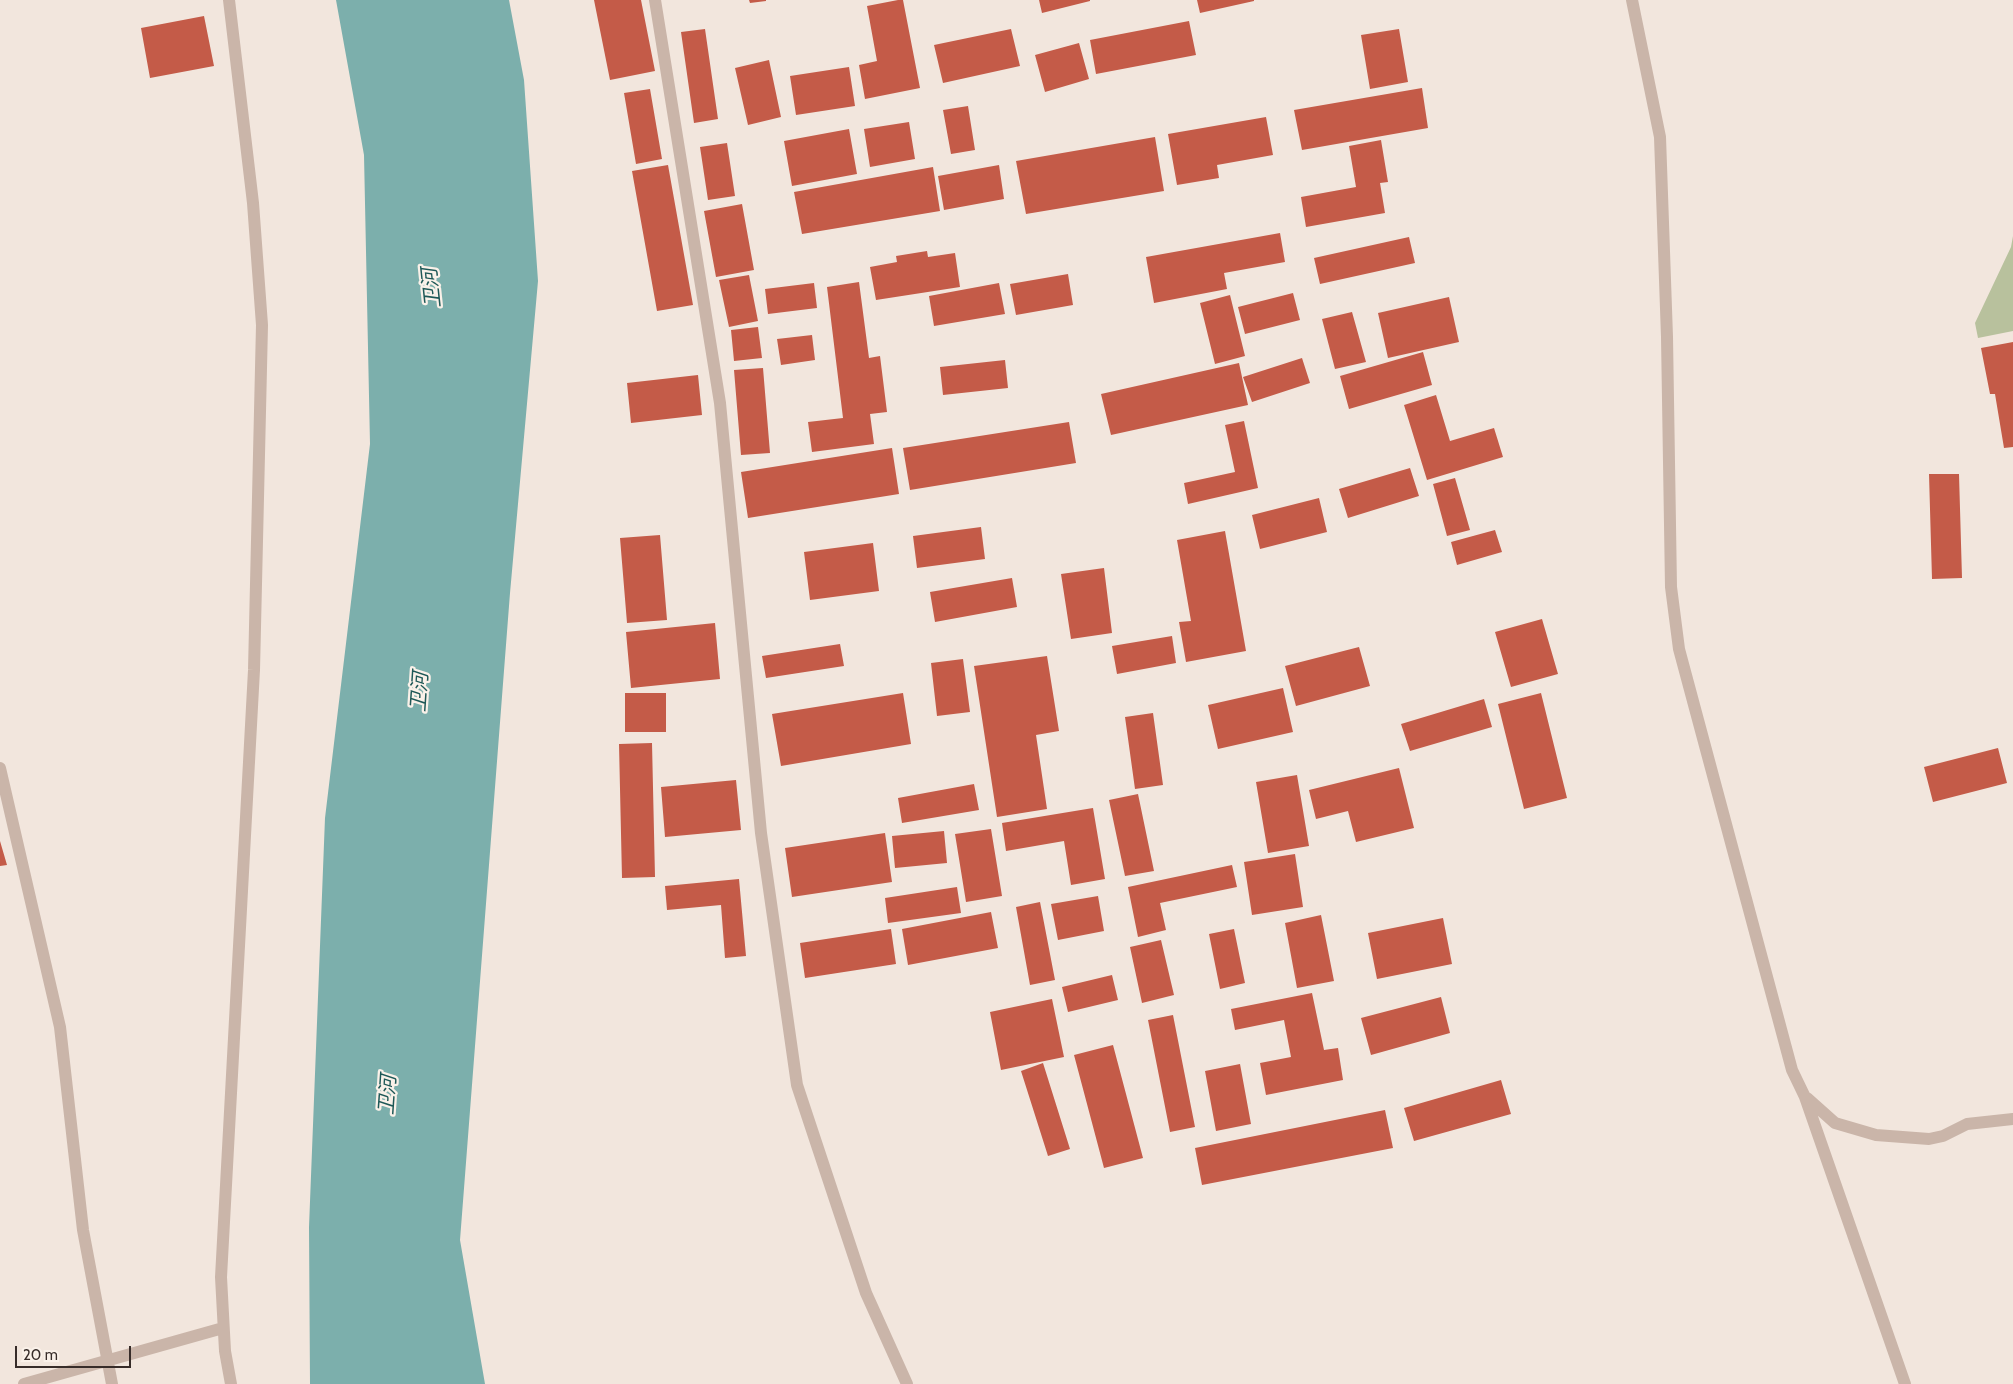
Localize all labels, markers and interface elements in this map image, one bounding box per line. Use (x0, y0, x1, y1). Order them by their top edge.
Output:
water label: 卫河 (418, 267, 446, 309)
water label: 卫河 (407, 671, 433, 713)
water label: 卫河 (375, 1074, 401, 1116)
scale bar (18, 1336, 134, 1368)
text: 20 m (23, 1346, 58, 1364)

